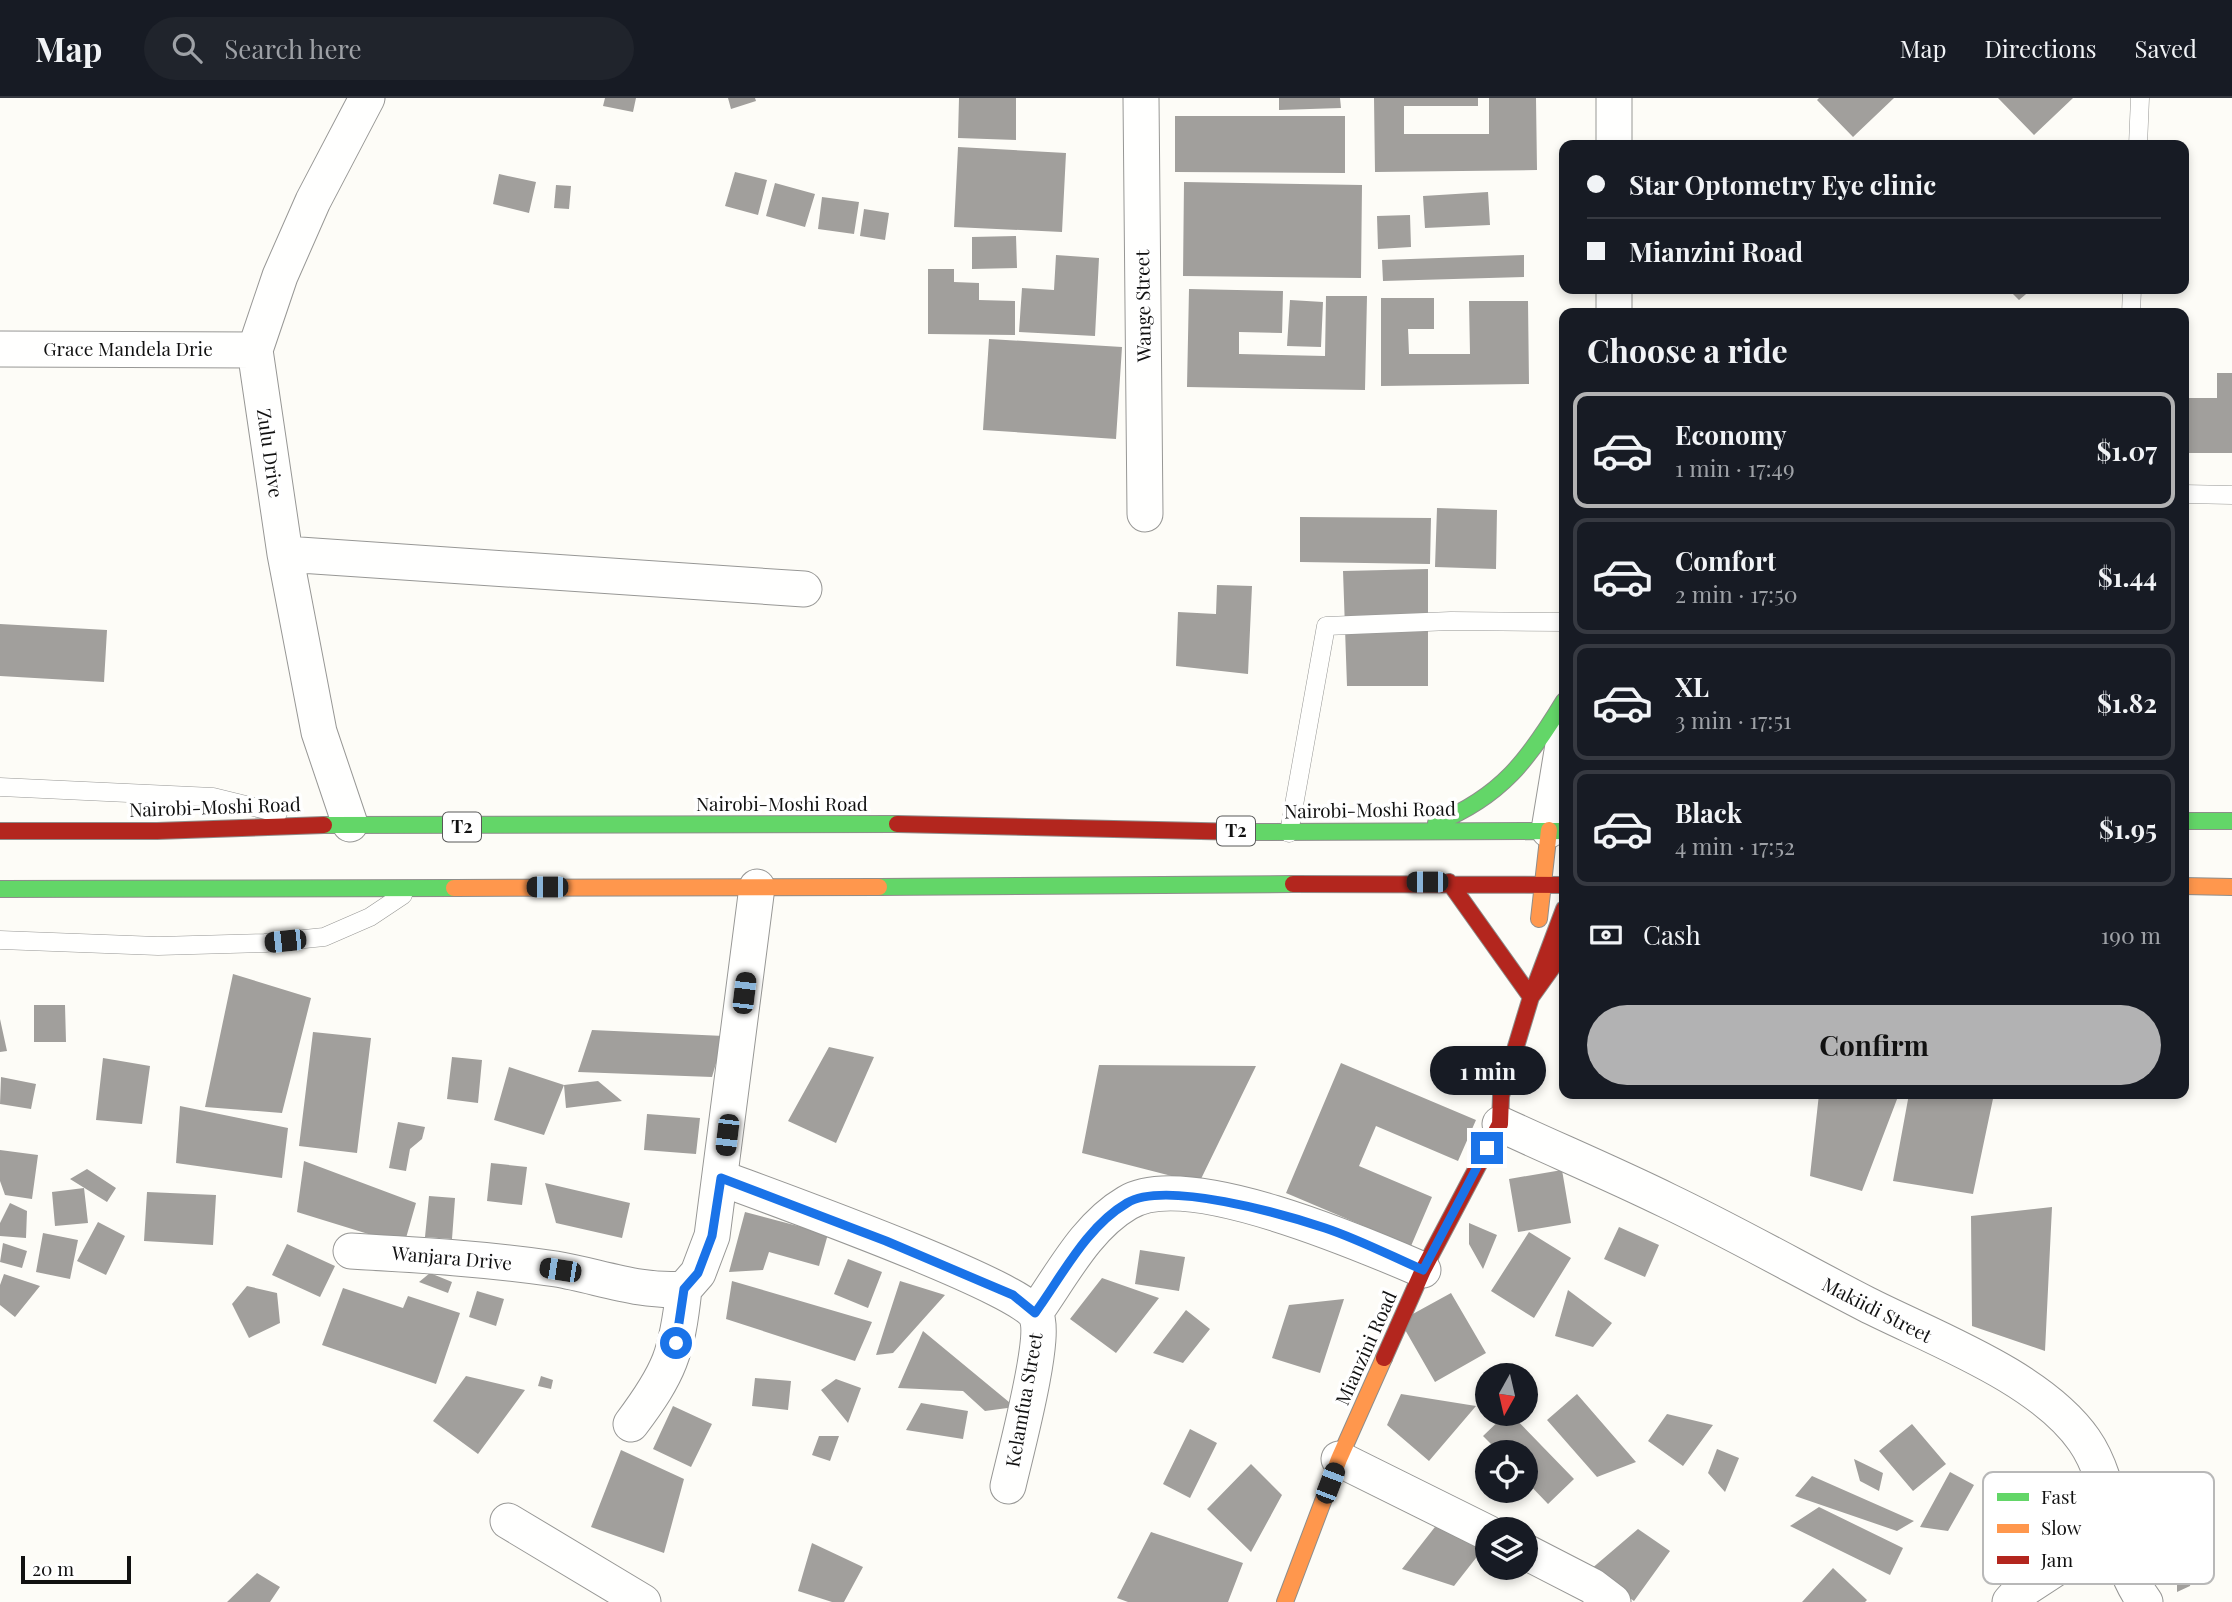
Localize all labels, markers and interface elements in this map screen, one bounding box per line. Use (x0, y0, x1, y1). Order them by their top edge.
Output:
search box (144, 17, 634, 80)
text: Map (35, 26, 102, 70)
icon: search (168, 29, 206, 67)
text: Search here (224, 31, 362, 66)
text: Map (1900, 32, 1946, 64)
text: Directions (1984, 32, 2097, 64)
text: Saved (2135, 32, 2197, 64)
text: Star Optometry Eye clinic (1629, 167, 1936, 202)
text: Mianzini Road (1629, 234, 1803, 269)
street label: Wange Street (1128, 249, 1156, 363)
text: Choose a ride (1587, 328, 1788, 371)
street label: Grace Mandela Drie (43, 335, 213, 361)
street label: Zulu Drive (252, 407, 290, 499)
text: Economy (1675, 417, 1786, 452)
icon: car (1591, 419, 1654, 482)
text: $1.07 (2096, 433, 2157, 468)
text: 1 min · 17:49 (1675, 452, 1795, 483)
text: Comfort (1675, 543, 1776, 578)
icon: car (1591, 545, 1654, 608)
text: $1.44 (2098, 559, 2157, 594)
text: 2 min · 17:50 (1675, 578, 1797, 609)
text: XL (1675, 669, 1709, 704)
icon: car (1591, 671, 1654, 734)
text: $1.82 (2097, 685, 2157, 720)
text: 3 min · 17:51 (1675, 704, 1792, 735)
street label: Nairobi-Moshi Road (129, 790, 301, 822)
street label: Nairobi-Moshi Road (696, 790, 868, 816)
street label: Nairobi-Moshi Road (1284, 795, 1456, 823)
text: Black (1675, 795, 1742, 830)
icon: car (1591, 797, 1654, 860)
text: $1.95 (2099, 811, 2157, 846)
road number: T2 (443, 812, 481, 842)
road number: T2 (1217, 816, 1255, 846)
text: 4 min · 17:52 (1675, 830, 1795, 861)
car (1407, 872, 1449, 893)
car (527, 877, 569, 898)
icon: cash (1587, 916, 1625, 954)
text: Cash (1643, 917, 1701, 952)
text: 190 m (2101, 919, 2161, 950)
car (264, 928, 307, 954)
car (732, 971, 757, 1015)
button: Confirm (1587, 1005, 2161, 1085)
callout: 1 min (1429, 1046, 1545, 1096)
text: 1 min (1460, 1055, 1516, 1086)
car (715, 1113, 740, 1157)
route end (1471, 1132, 1503, 1164)
street label: Wanjara Drive (390, 1239, 513, 1275)
car (538, 1256, 583, 1284)
street label: Makiidi Street (1818, 1270, 1937, 1348)
street label: Mianzini Road (1328, 1286, 1402, 1409)
route start (660, 1327, 692, 1359)
street label: Kelamfua Street (998, 1330, 1048, 1469)
north arrow (1475, 1363, 1538, 1426)
map controls (1475, 1363, 1538, 1580)
button: locate (1475, 1440, 1538, 1503)
car (1313, 1460, 1348, 1506)
legend (1983, 1472, 2214, 1584)
text: Fast (2041, 1483, 2077, 1509)
text: Slow (2041, 1514, 2082, 1540)
button: layers (1475, 1517, 1538, 1580)
text: Jam (2040, 1546, 2073, 1572)
scale bar (21, 1553, 131, 1585)
text: 20 m (32, 1555, 74, 1581)

